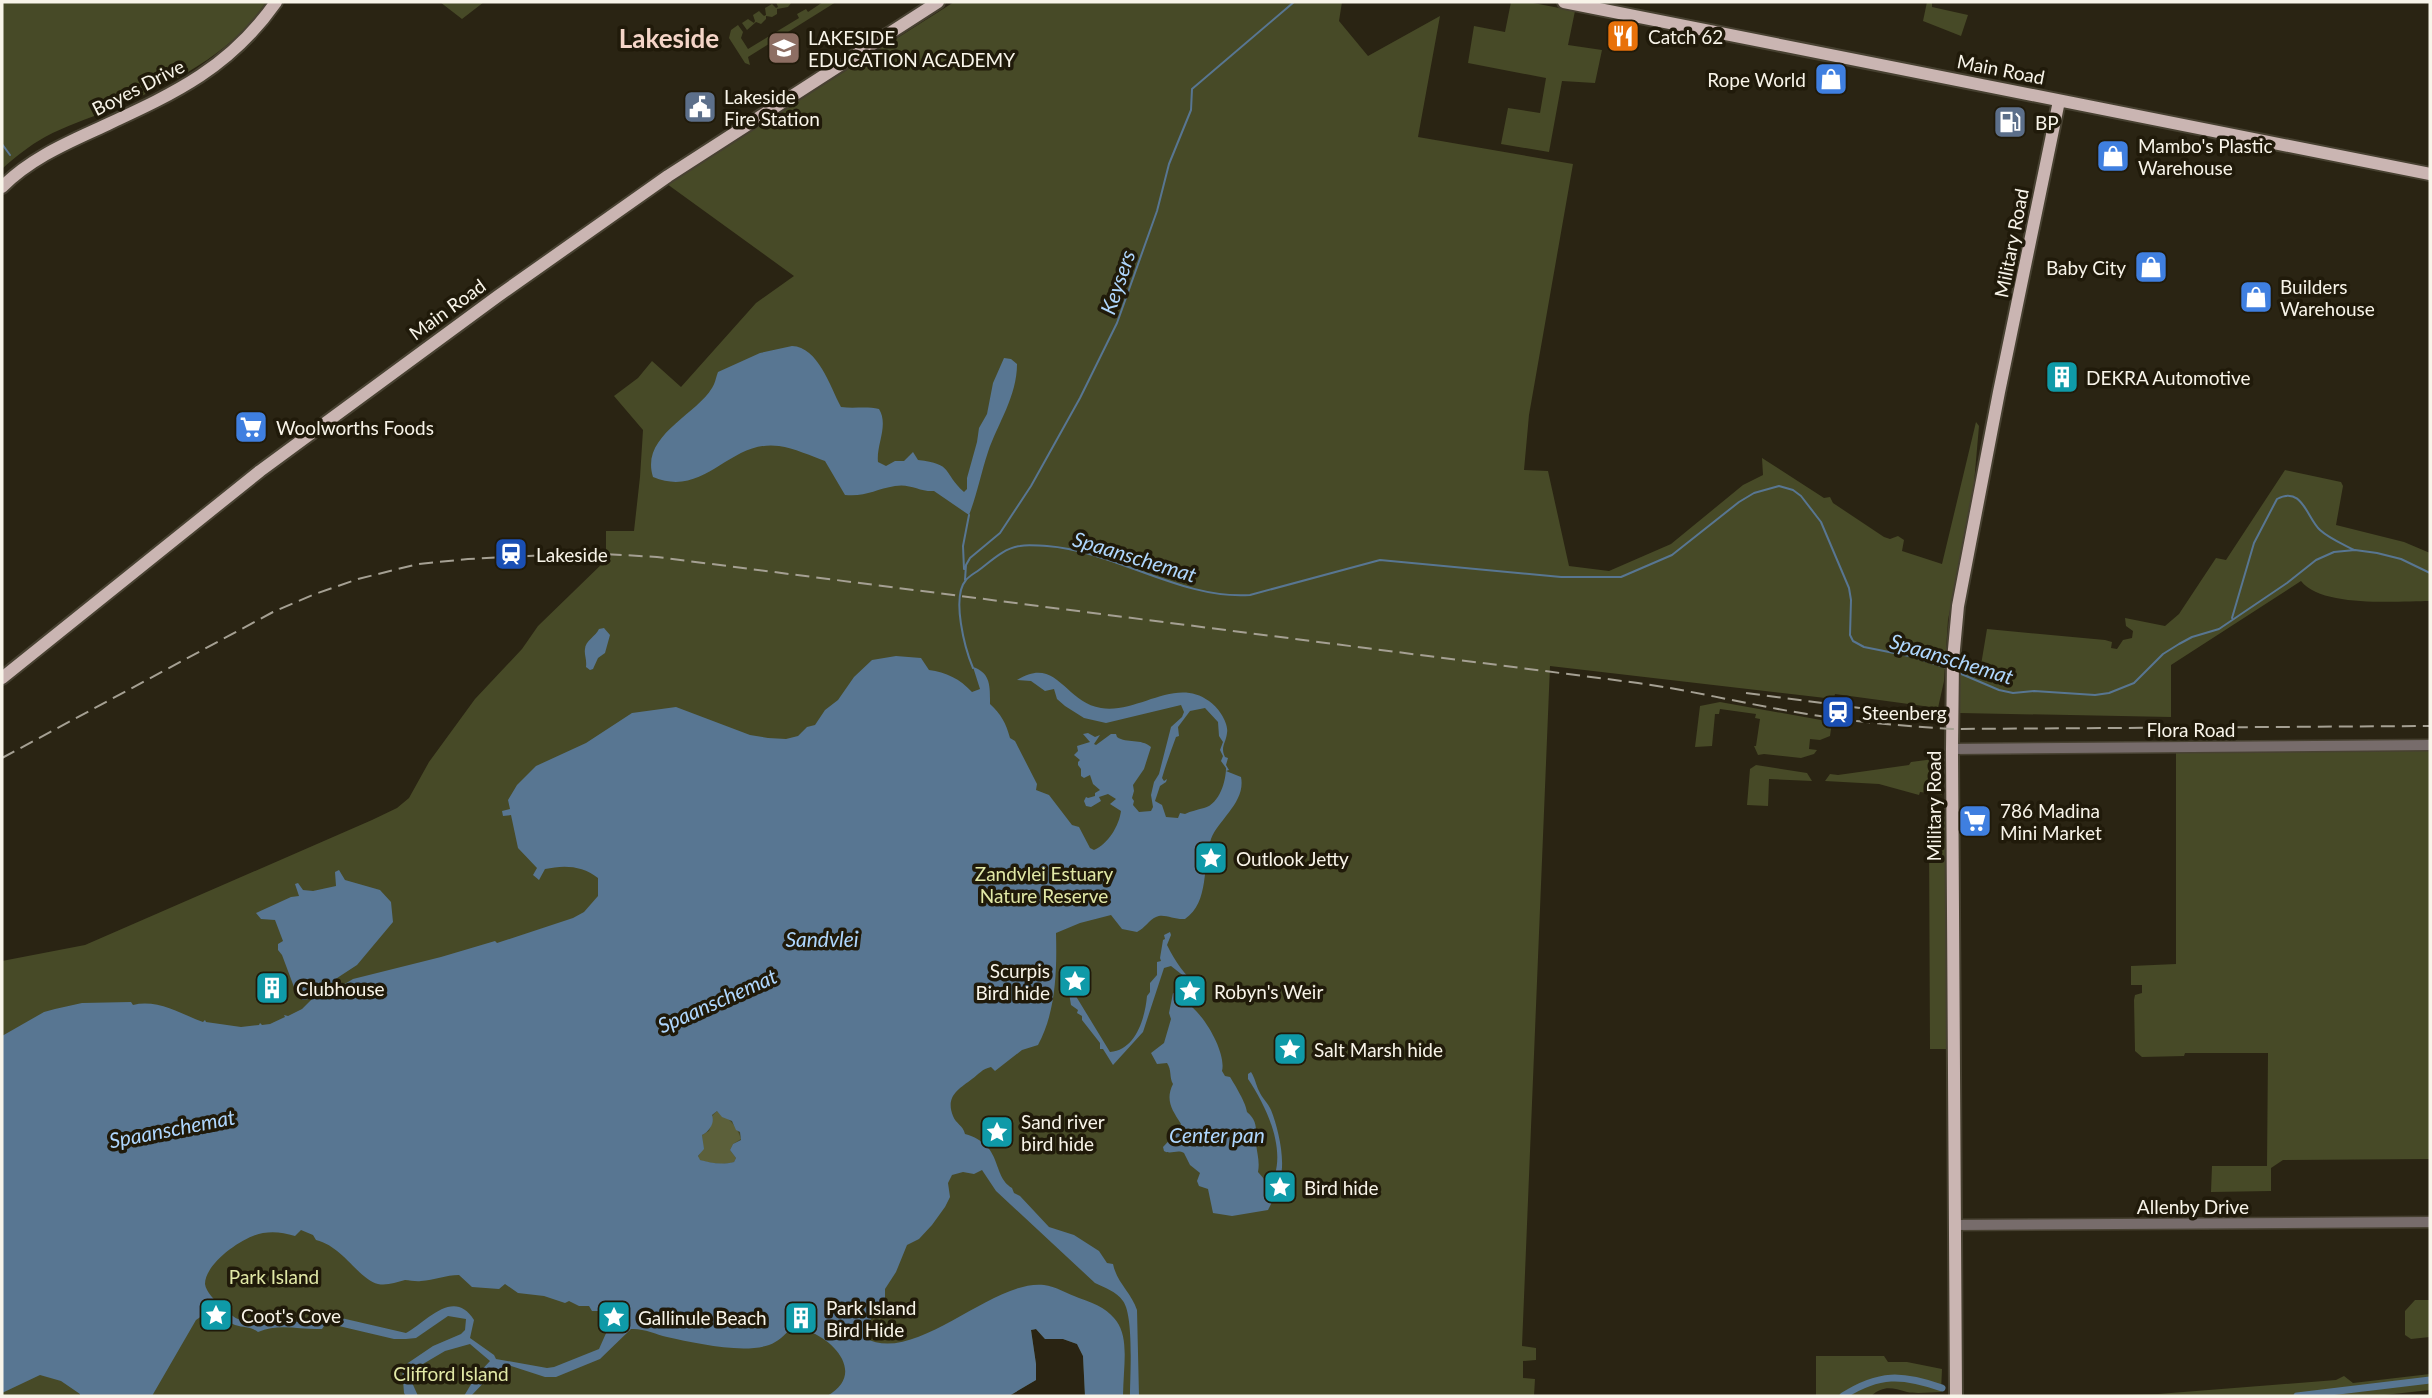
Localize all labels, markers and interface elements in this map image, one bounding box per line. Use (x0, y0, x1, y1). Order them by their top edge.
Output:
restaurant icon: Catch 62 (1604, 17, 1642, 55)
district label: Lakeside (619, 22, 719, 54)
place label: Catch 62 (1648, 25, 1723, 48)
place label: LAKESIDE EDUCATION ACADEMY (808, 26, 1015, 71)
school or university icon: LAKESIDE EDUCATION ACADEMY (765, 29, 803, 67)
street label: Main Road (1955, 49, 2047, 89)
street label: Boyes Drive (88, 54, 188, 120)
shop icon: Rope World (1812, 60, 1850, 98)
place label: Rope World (1707, 68, 1806, 91)
place label: Lakeside Fire Station (724, 85, 820, 130)
public building icon: Lakeside Fire Station (681, 88, 719, 126)
fuel station icon: BP (1991, 103, 2029, 141)
place label: BP (2035, 111, 2059, 134)
place label: Mambo's Plastic Warehouse (2138, 134, 2273, 179)
shop icon: Mambo's Plastic Warehouse (2094, 137, 2132, 175)
street label: Military Road (1989, 187, 2033, 299)
water label: Keysers (1094, 247, 1140, 317)
shop icon: Baby City (2132, 248, 2170, 286)
place label: Baby City (2046, 256, 2126, 279)
street label: Main Road (404, 274, 490, 344)
place label: Builders Warehouse (2280, 275, 2375, 320)
shop icon: Builders Warehouse (2237, 278, 2275, 316)
building icon: DEKRA Automotive (2043, 358, 2081, 396)
place label: DEKRA Automotive (2086, 366, 2251, 389)
supermarket icon: Woolworths Foods (232, 408, 270, 446)
place label: Woolworths Foods (276, 416, 434, 439)
water label: Spaanschemat (1070, 525, 1200, 587)
station icon: Lakeside (492, 535, 530, 573)
place label: Lakeside (536, 543, 608, 566)
water label: Spaanschemat (1887, 627, 2017, 689)
station icon: Steenberg (1819, 693, 1857, 731)
place label: Steenberg (1862, 701, 1947, 724)
street label: Flora Road (2146, 718, 2236, 741)
street label: Military Road (1922, 751, 1945, 861)
place label: 786 Madina Mini Market (2000, 799, 2102, 844)
supermarket icon: 786 Madina Mini Market (1956, 802, 1994, 840)
place icon: Outlook Jetty (1192, 839, 1230, 877)
place label: Outlook Jetty (1236, 847, 1349, 870)
park label: Zandvlei Estuary Nature Reserve (975, 862, 1113, 907)
water label: Sandvlei (785, 926, 859, 951)
place label: Scurpis Bird hide (975, 959, 1050, 1004)
water label: Spaanschemat (653, 962, 781, 1037)
place icon: Scurpis Bird hide (1056, 962, 1094, 1000)
building icon: Clubhouse (253, 969, 291, 1007)
place icon: Robyn's Weir (1171, 972, 1209, 1010)
place label: Clubhouse (296, 977, 385, 1000)
place label: Robyn's Weir (1214, 980, 1323, 1003)
place icon: Salt Marsh hide (1271, 1030, 1309, 1068)
place label: Salt Marsh hide (1314, 1038, 1443, 1061)
water label: Spaanschemat (107, 1103, 238, 1152)
place label: Sand river bird hide (1021, 1110, 1105, 1155)
place icon: Sand river bird hide (978, 1113, 1016, 1151)
water label: Center pan (1169, 1122, 1265, 1147)
place icon: Bird hide (1261, 1168, 1299, 1206)
place label: Bird hide (1304, 1176, 1379, 1199)
street label: Allenby Drive (2137, 1195, 2249, 1218)
park label: Park Island (229, 1265, 319, 1288)
place icon: Coot's Cove (197, 1296, 235, 1334)
place label: Park Island Bird Hide (826, 1296, 916, 1341)
place icon: Gallinule Beach (595, 1298, 633, 1336)
building icon: Park Island Bird Hide (782, 1299, 820, 1337)
place label: Coot's Cove (241, 1304, 341, 1327)
place label: Gallinule Beach (638, 1306, 767, 1329)
park label: Clifford Island (393, 1362, 509, 1385)

